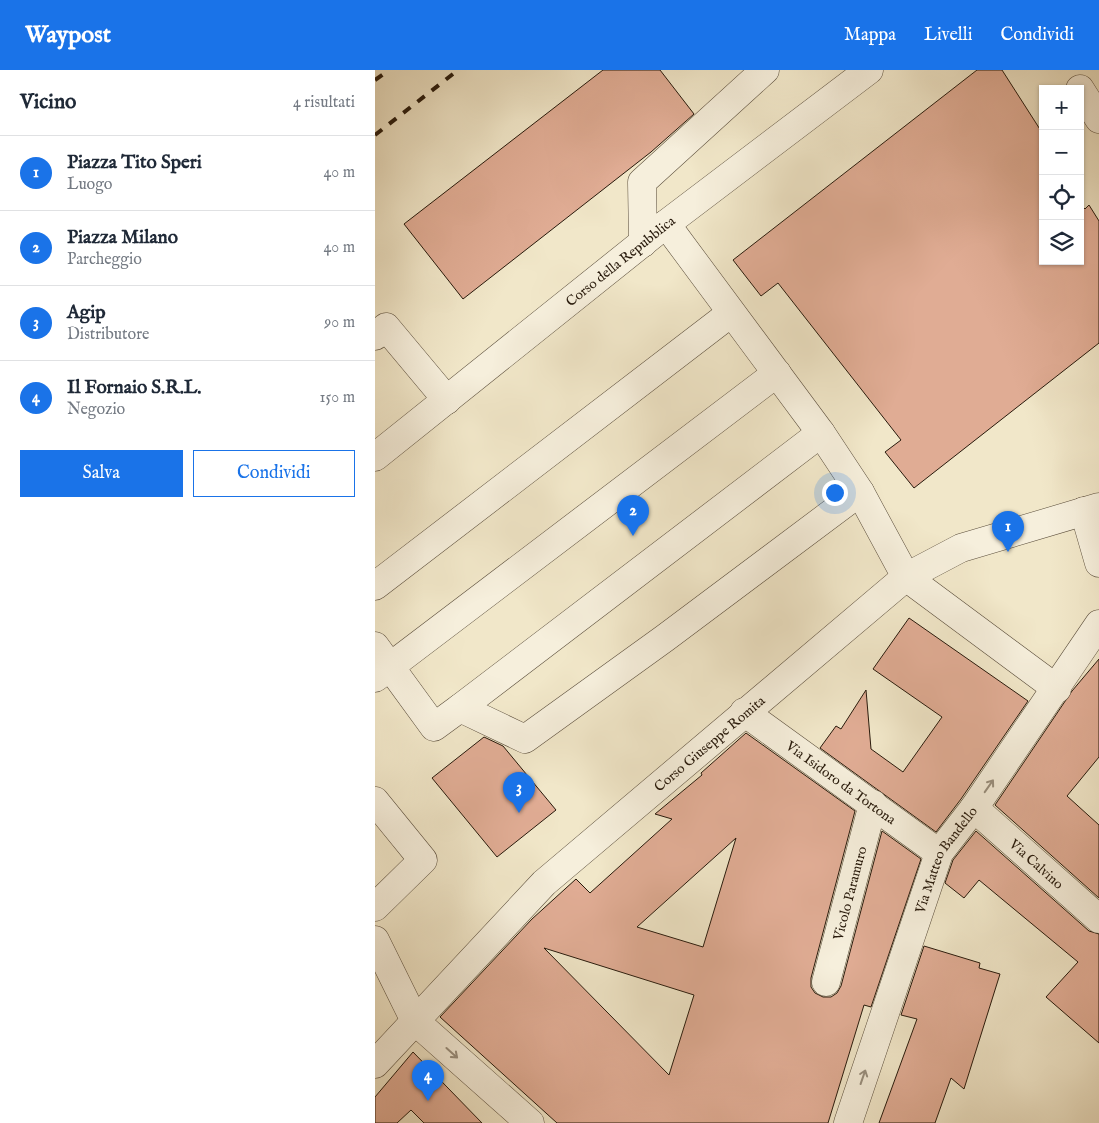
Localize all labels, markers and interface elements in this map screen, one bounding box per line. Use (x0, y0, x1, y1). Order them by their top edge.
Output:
text: Waypost (25, 20, 111, 51)
text: Mappa (844, 24, 896, 47)
text: Livelli (924, 24, 972, 47)
text: Condividi (1000, 24, 1074, 47)
map controls (1039, 85, 1084, 265)
button: + (1039, 85, 1084, 130)
text: Vicino (20, 89, 76, 116)
text: 4 risultati (293, 93, 355, 113)
button: − (1039, 130, 1084, 175)
text: Piazza Tito Speri (67, 151, 202, 175)
text: 1 (33, 163, 39, 183)
text: 40 m (323, 163, 355, 183)
text: Luogo (67, 175, 113, 195)
button: locate (1039, 175, 1084, 220)
street label: Corso della Repubblica (562, 212, 680, 311)
button: layers (1039, 220, 1084, 265)
text: Piazza Milano (67, 226, 178, 250)
text: 2 (32, 238, 40, 258)
text: 40 m (323, 238, 355, 258)
text: Parcheggio (67, 250, 142, 270)
text: Agip (67, 301, 105, 325)
text: 3 (33, 313, 39, 333)
text: 90 m (324, 313, 355, 333)
text: Distributore (67, 325, 149, 345)
text: Il Fornaio S.R.L. (67, 376, 201, 400)
text: 4 (32, 388, 40, 408)
text: 150 m (320, 388, 355, 408)
text: Negozio (67, 400, 125, 420)
button: Salva (20, 450, 183, 497)
button: Condividi (193, 450, 355, 497)
your location (822, 480, 848, 506)
pin: 2 (617, 495, 649, 536)
pin: 1 (992, 511, 1024, 552)
street label: Corso Giuseppe Romita (651, 691, 770, 796)
street label: Via Isidoro da Tortona (781, 737, 900, 829)
pin: 3 (503, 772, 535, 813)
one-way arrow (984, 779, 994, 793)
street label: Via Matteo Bandello (911, 803, 982, 917)
street label: Via Calvino (1004, 835, 1067, 894)
street label: Vicolo Paramuro (829, 844, 872, 943)
one-way arrow (445, 1048, 458, 1059)
pin: 4 (412, 1060, 444, 1101)
one-way arrow (859, 1070, 868, 1085)

